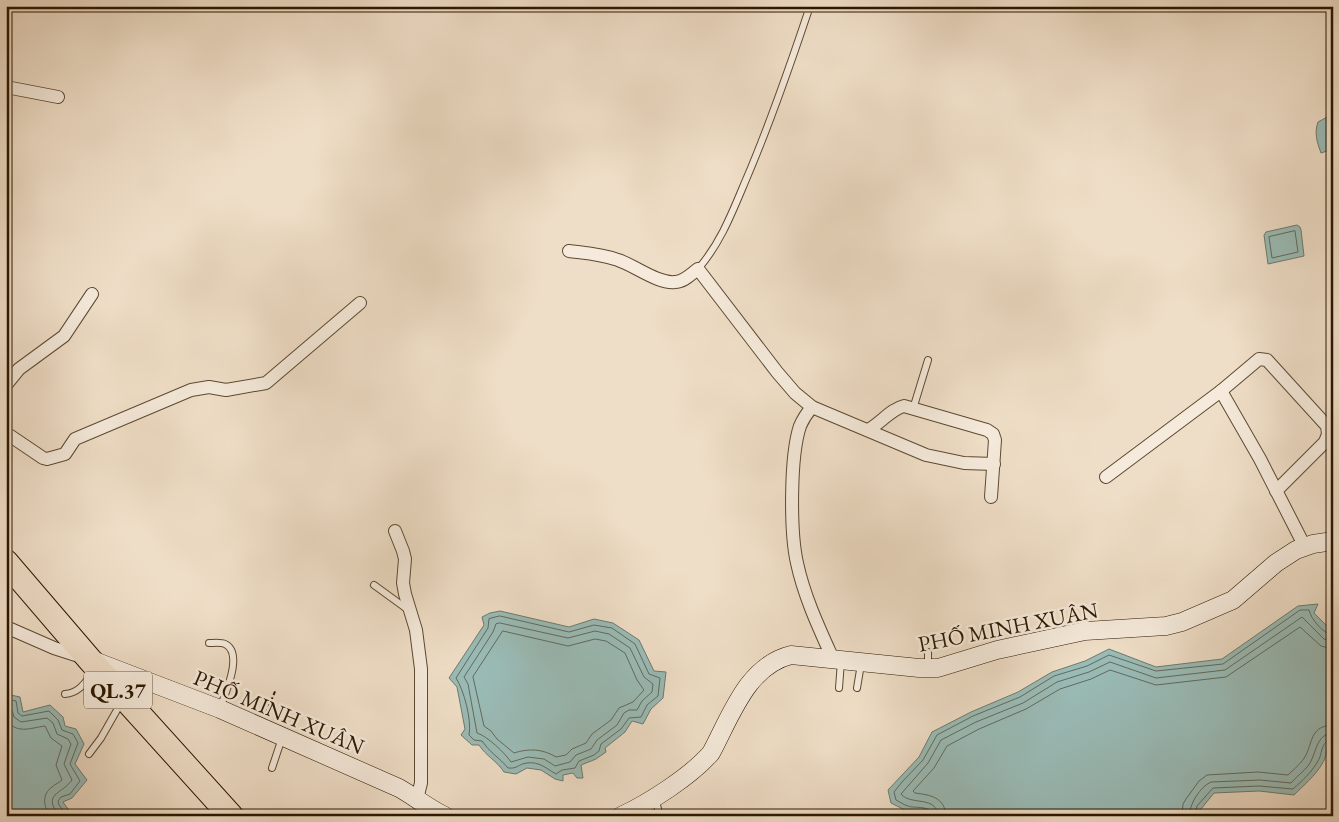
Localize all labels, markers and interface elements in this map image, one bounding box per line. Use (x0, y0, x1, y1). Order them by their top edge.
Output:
street label: PHỐ MINH XUÂN (916, 595, 1101, 659)
street label: PHỐ MINH XUÂN (189, 663, 369, 761)
road number: QL.37 (84, 672, 152, 708)

